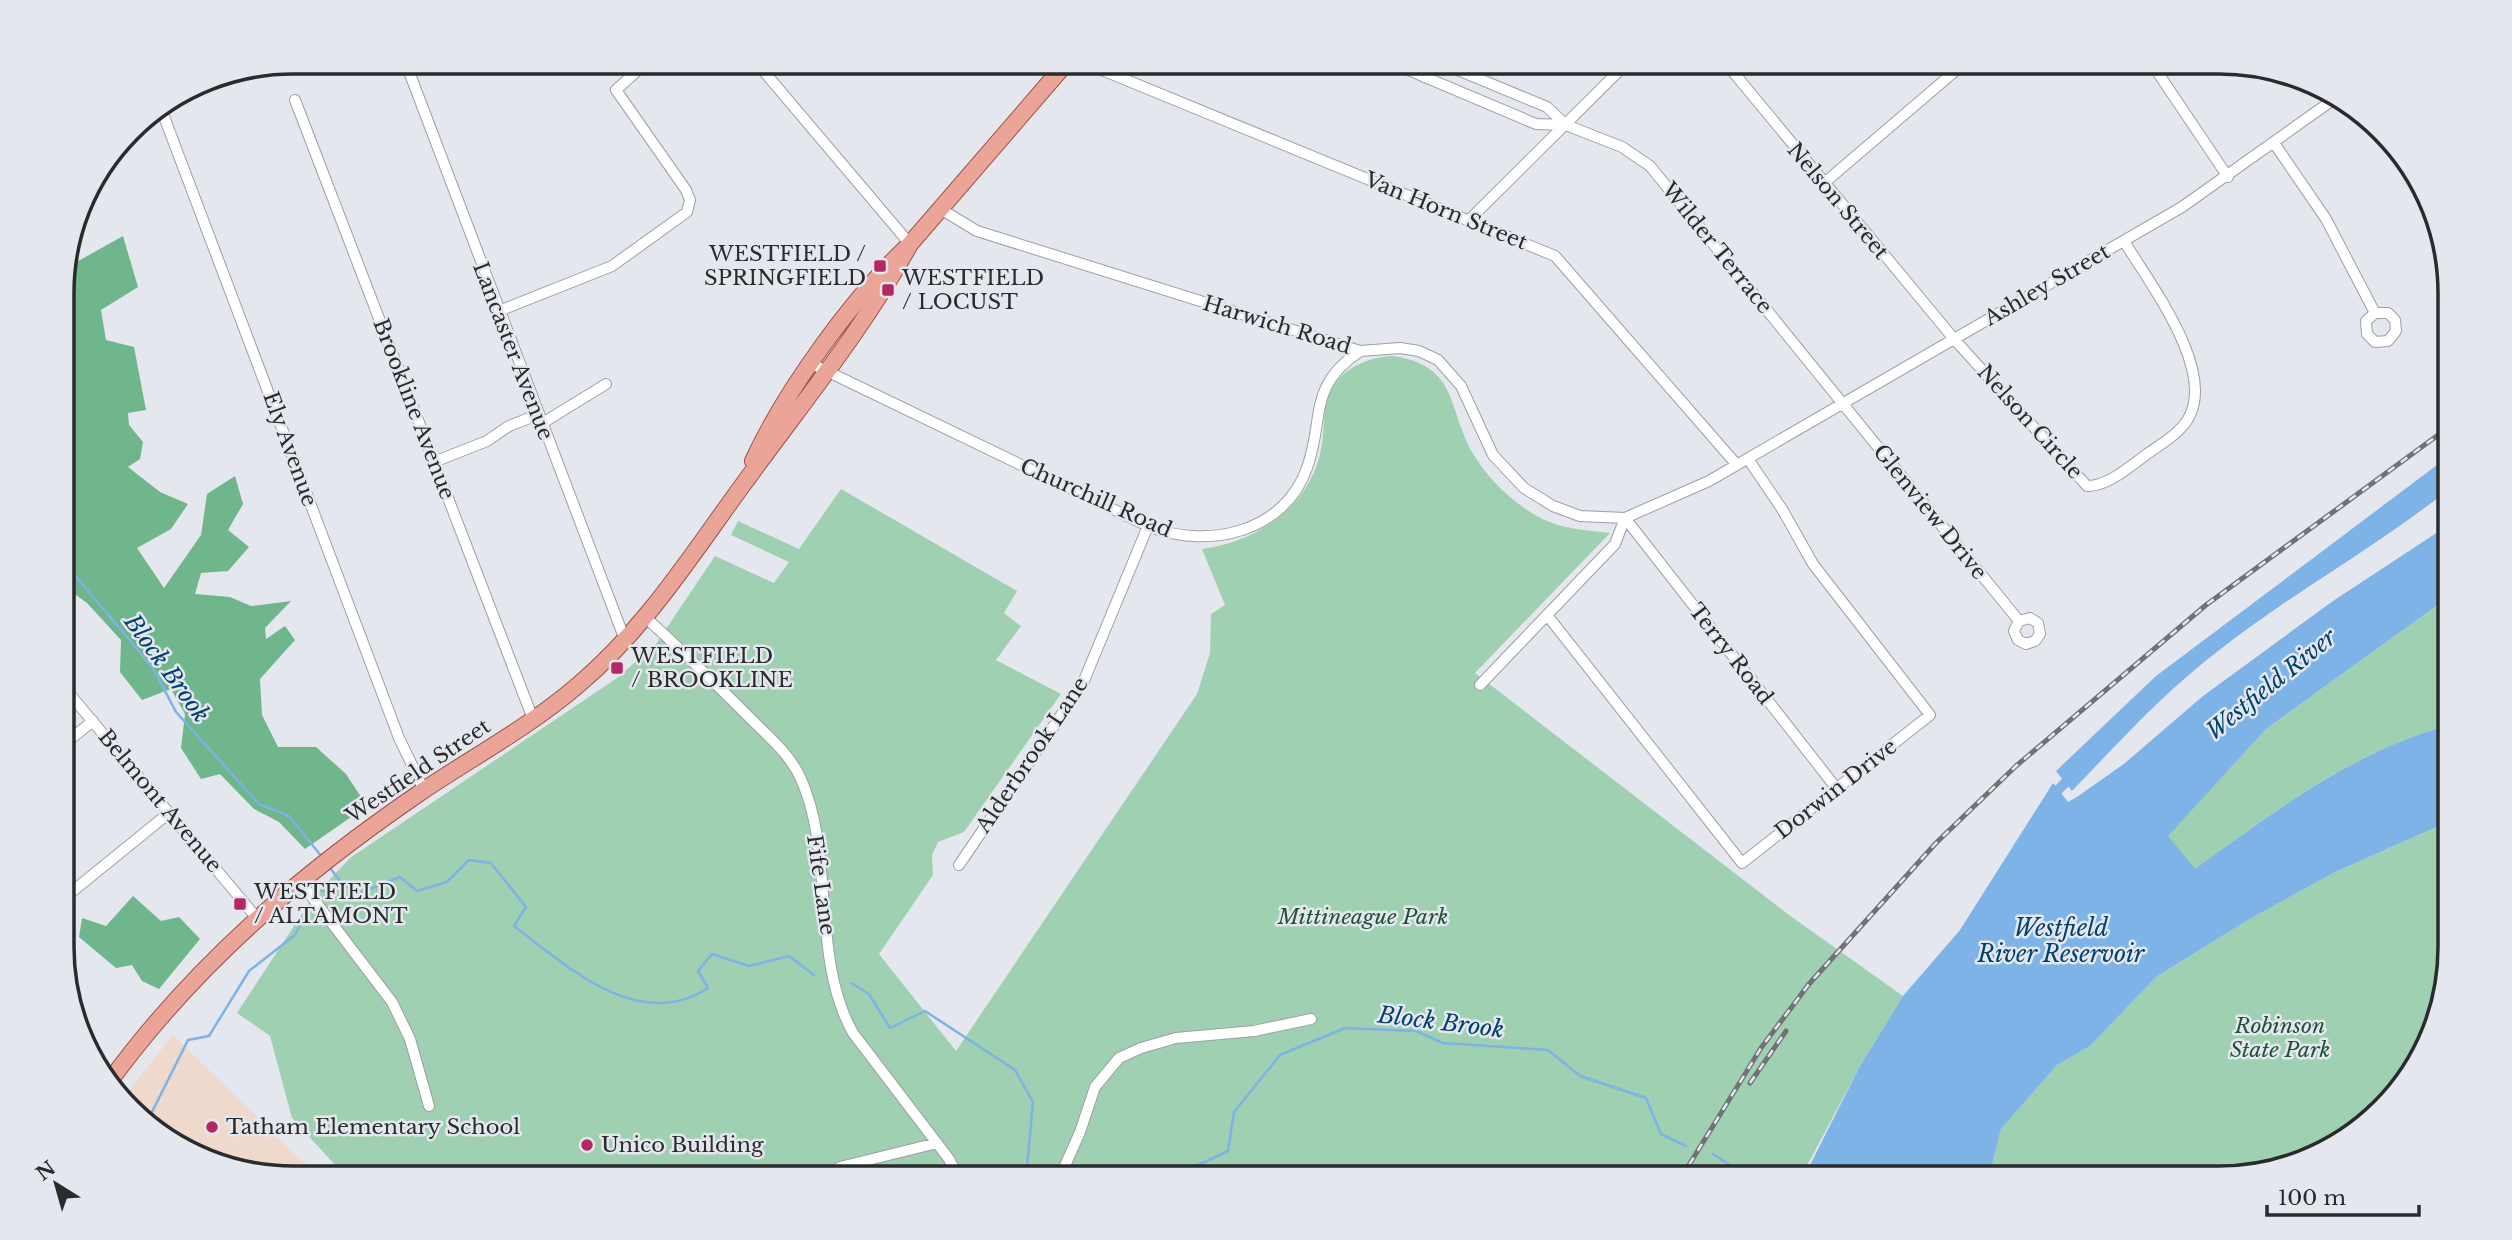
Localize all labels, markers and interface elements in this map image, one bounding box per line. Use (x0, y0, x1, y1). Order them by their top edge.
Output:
street label: Nelson Street (1782, 137, 1894, 265)
street label: Van Horn Street (1360, 166, 1531, 255)
street label: Wilder Terrace (1656, 176, 1778, 319)
street label: Ashley Street (1979, 239, 2115, 332)
place label: WESTFIELD / SPRINGFIELD (704, 241, 866, 291)
street label: Lancaster Avenue (467, 258, 559, 444)
marker: WESTFIELD / SPRINGFIELD (872, 258, 888, 274)
place label: WESTFIELD / LOCUST (901, 265, 1044, 315)
marker: WESTFIELD / LOCUST (880, 282, 896, 298)
street label: Harwich Road (1200, 290, 1354, 360)
street label: Brookline Avenue (367, 315, 461, 503)
street label: Nelson Circle (1972, 359, 2088, 485)
street label: Ely Avenue (257, 388, 323, 510)
street label: Glenview Drive (1868, 439, 1992, 585)
street label: Churchill Road (1016, 453, 1176, 543)
street label: Terry Road (1683, 598, 1779, 710)
water label: Block Brook (118, 608, 216, 728)
water label: Westfield River (2200, 622, 2343, 745)
place label: WESTFIELD / BROOKLINE (630, 643, 793, 693)
marker: WESTFIELD / BROOKLINE (609, 660, 625, 676)
street label: Alderbrook Lane (970, 672, 1094, 839)
street label: Westfield Street (340, 713, 495, 829)
street label: Belmont Avenue (93, 724, 227, 878)
street label: Dorwin Drive (1770, 733, 1902, 845)
street label: Fife Lane (801, 833, 841, 937)
place label: WESTFIELD / ALTAMONT (253, 879, 408, 929)
marker: WESTFIELD / ALTAMONT (232, 896, 248, 912)
park label: Mittineague Park (1277, 904, 1448, 930)
water label: Westfield River Reservoir (1977, 914, 2146, 968)
water label: Block Brook (1375, 1000, 1506, 1044)
park label: Robinson State Park (2230, 1013, 2330, 1063)
place label: Tatham Elementary School (226, 1114, 520, 1140)
marker: Tatham Elementary School (204, 1119, 220, 1135)
place label: Unico Building (601, 1132, 764, 1158)
marker: Unico Building (579, 1137, 595, 1153)
north arrow (21, 1149, 91, 1219)
text: N (32, 1156, 60, 1185)
scale bar (2267, 1174, 2419, 1218)
text: 100 m (2278, 1185, 2346, 1211)

